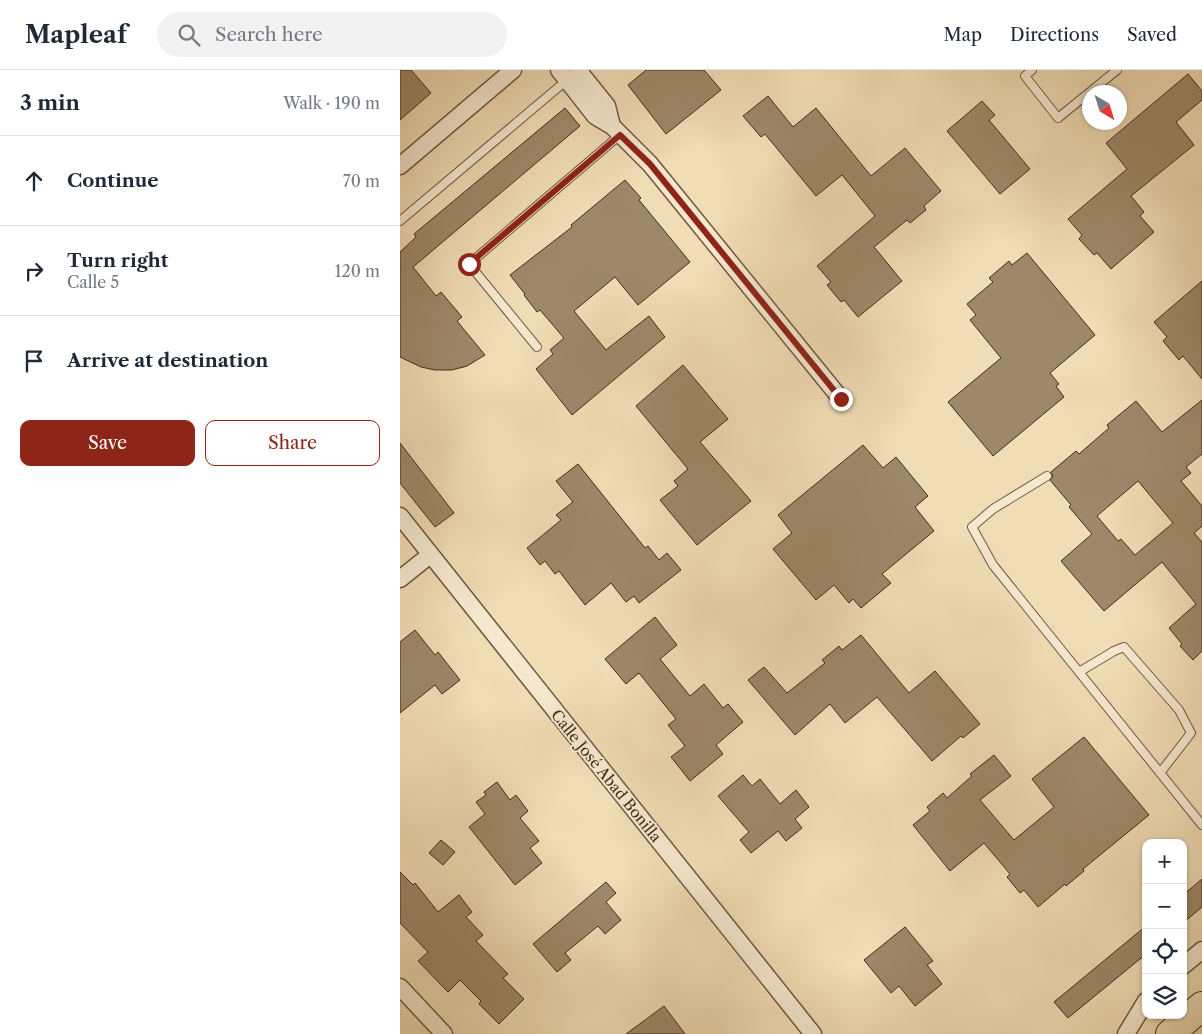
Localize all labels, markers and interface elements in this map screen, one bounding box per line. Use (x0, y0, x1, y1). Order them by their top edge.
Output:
search box (157, 12, 507, 57)
text: Mapleaf (25, 20, 127, 49)
icon: search (175, 21, 203, 49)
text: Search here (215, 23, 323, 46)
text: Map (943, 24, 982, 46)
text: Directions (1010, 24, 1099, 46)
text: Saved (1127, 24, 1177, 46)
north arrow (1082, 85, 1127, 130)
text: 3 min (20, 90, 80, 115)
text: Walk · 190 m (283, 93, 380, 113)
icon: ahead (20, 167, 48, 195)
text: Continue (67, 169, 159, 192)
text: 70 m (343, 171, 380, 191)
text: Turn right (67, 249, 168, 272)
route start (458, 253, 481, 276)
icon: right (20, 257, 48, 285)
text: 120 m (335, 261, 380, 281)
text: Calle 5 (67, 272, 119, 292)
icon: arrive (20, 347, 48, 375)
text: Arrive at destination (67, 349, 268, 372)
route end (830, 388, 853, 411)
button: Save (20, 420, 195, 466)
button: Share (205, 420, 380, 466)
street label: Calle José Abad Bonilla (547, 706, 666, 846)
map controls (1142, 839, 1187, 1019)
button: + (1142, 839, 1187, 884)
button: − (1142, 884, 1187, 929)
button: locate (1142, 929, 1187, 974)
button: layers (1142, 974, 1187, 1019)

